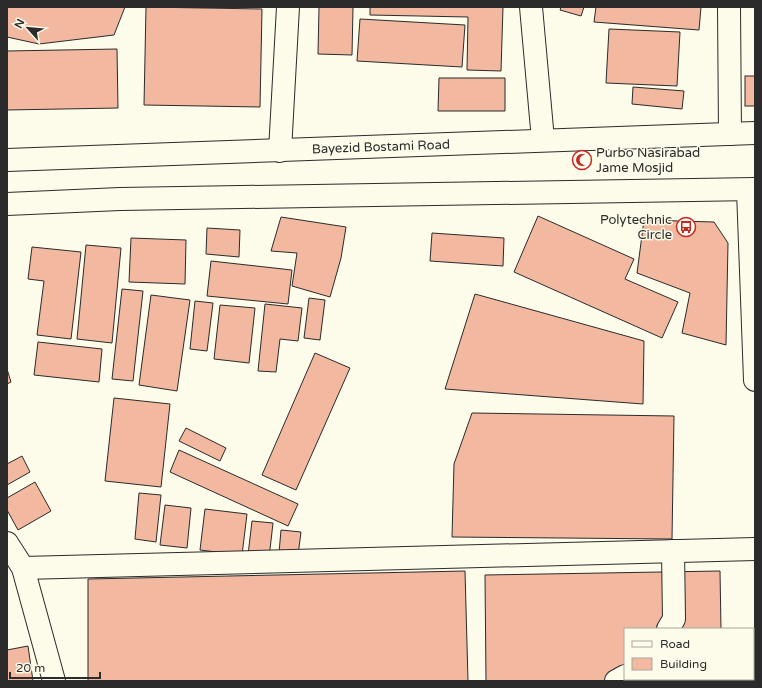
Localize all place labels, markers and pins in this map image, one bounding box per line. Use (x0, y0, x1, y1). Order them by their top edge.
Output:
place label: Purbo Nasirabad Jame Mosjid (596, 145, 700, 176)
mosque icon: Purbo Nasirabad Jame Mosjid (571, 149, 593, 171)
place label: Polytechnic Circle (600, 212, 672, 243)
bus stop icon: Polytechnic Circle (675, 216, 697, 238)

